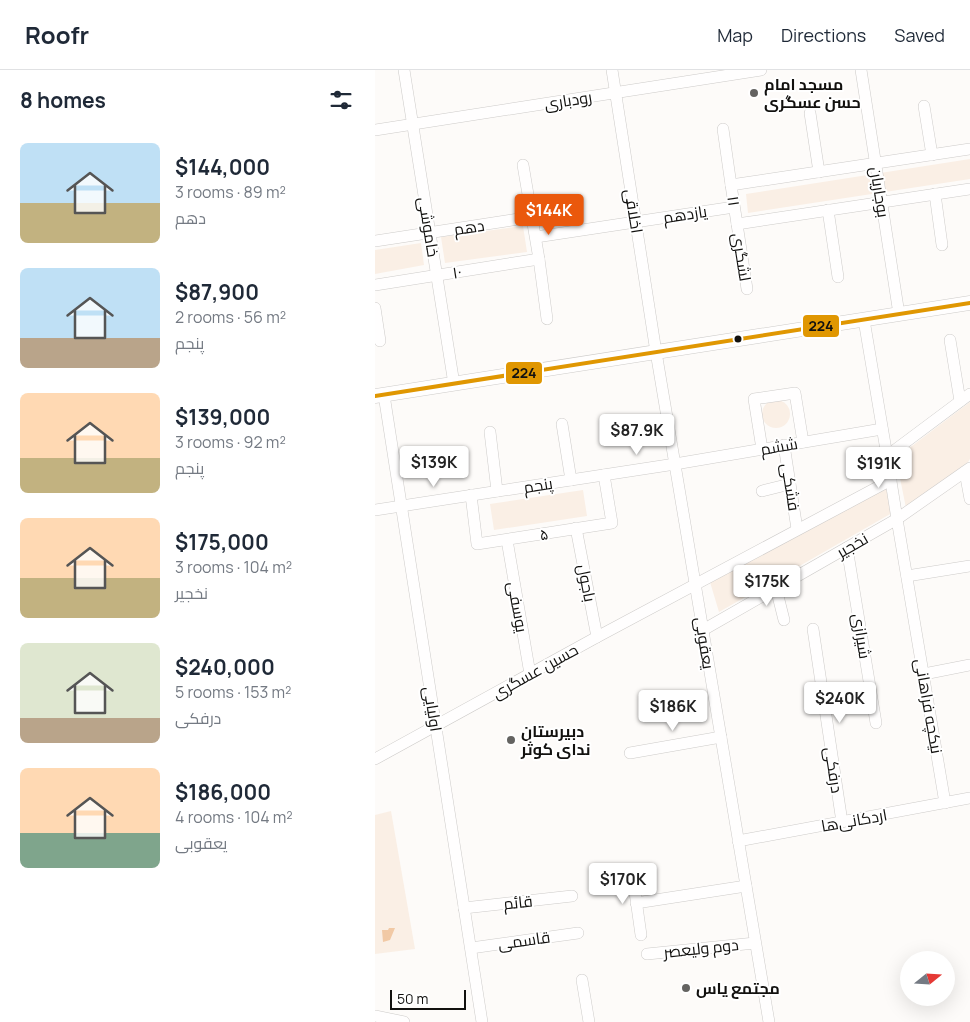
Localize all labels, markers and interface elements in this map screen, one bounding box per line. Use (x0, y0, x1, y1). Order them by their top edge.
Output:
text: Roofr (25, 18, 89, 51)
text: Map (717, 23, 753, 47)
text: Directions (781, 23, 866, 47)
text: Saved (894, 23, 945, 47)
place label: مسجد امام حسن عسگری (764, 73, 861, 113)
street label: رودباری (542, 85, 594, 115)
text: 8 homes (20, 86, 106, 114)
icon: filters (327, 86, 355, 114)
marker: مسجد امام حسن عسگری (748, 87, 760, 99)
text: $144,000 (175, 153, 270, 181)
icon: home (60, 163, 120, 223)
street label: بوجاریان (865, 165, 895, 219)
text: 3 rooms · 89 m² (175, 181, 286, 203)
street label: اخلاقی (620, 187, 648, 235)
pin: $144K (514, 194, 584, 236)
street label: ۱۱ (722, 194, 746, 208)
street label: خاموشی (413, 195, 445, 259)
text: $144K (526, 199, 572, 221)
street label: یازدهم (661, 200, 709, 229)
text: دهم (175, 207, 206, 229)
street label: دهم (452, 214, 486, 241)
street label: لشگری (727, 231, 757, 283)
street label: ۱۰ (451, 260, 463, 284)
text: $87,900 (175, 278, 259, 306)
icon: home (60, 288, 120, 348)
text: 2 rooms · 56 m² (175, 306, 286, 328)
line badge: 224 (802, 314, 840, 338)
text: 224 (809, 316, 833, 335)
text: پنجم (175, 332, 204, 354)
unlabelled marker (733, 334, 743, 344)
line badge: 224 (505, 361, 543, 385)
text: 224 (512, 363, 536, 382)
text: $139,000 (175, 403, 270, 431)
icon: home (60, 413, 120, 473)
pin: $87.9K (596, 414, 678, 456)
text: $87.9K (610, 419, 664, 441)
text: 3 rooms · 92 m² (175, 431, 286, 453)
street label: ششم (759, 432, 800, 461)
pin: $139K (399, 446, 469, 488)
pin: $191K (844, 446, 914, 489)
text: $139K (411, 451, 457, 473)
text: $191K (857, 452, 901, 474)
text: پنجم (175, 457, 204, 479)
street label: فشکی (776, 461, 806, 513)
street label: پنجم (522, 472, 555, 499)
street label: ۵ (538, 522, 550, 546)
street label: نخجیر (831, 527, 872, 563)
text: $175,000 (175, 528, 269, 556)
icon: home (60, 538, 120, 598)
text: 3 rooms · 104 m² (175, 556, 292, 578)
street label: باجول (573, 562, 601, 604)
pin: $175K (732, 564, 802, 607)
text: $175K (744, 570, 790, 592)
street label: یوسفی (503, 580, 533, 635)
text: نخجیر (175, 582, 208, 604)
street label: شیرازی (848, 612, 876, 660)
street label: یعقوبی (690, 615, 720, 671)
street label: حسین عسگری (488, 638, 582, 704)
text: $240,000 (175, 653, 275, 681)
street label: نیکچه فراهانی (909, 657, 948, 756)
icon: home (60, 663, 120, 723)
text: 5 rooms · 153 m² (175, 681, 291, 703)
pin: $240K (805, 682, 875, 724)
street label: اولیایی (419, 685, 447, 733)
text: $240K (815, 687, 865, 709)
pin: $186K (638, 690, 708, 732)
text: $186K (649, 695, 697, 717)
text: درفکی (175, 707, 221, 729)
place label: دبیرستان ندای کوثر (520, 720, 590, 760)
marker: دبیرستان ندای کوثر (505, 734, 517, 746)
street label: درفکی (820, 745, 848, 795)
text: $186,000 (175, 778, 271, 806)
icon: home (60, 788, 120, 848)
street label: اردکانی‌ها (819, 803, 889, 837)
text: 4 rooms · 104 m² (175, 806, 293, 828)
text: یعقوبی (175, 832, 227, 854)
pin: $170K (588, 862, 658, 905)
text: $170K (600, 868, 646, 890)
street label: قائم (502, 890, 534, 915)
street label: قاسمی (496, 925, 552, 955)
street label: دوم ولیعصر (661, 933, 740, 964)
north arrow (900, 951, 955, 1006)
map controls (900, 951, 955, 1006)
place label: مجتمع یاس (696, 977, 780, 999)
marker: مجتمع یاس (680, 982, 692, 994)
scale bar (390, 987, 466, 1010)
text: 50 m (397, 989, 428, 1008)

